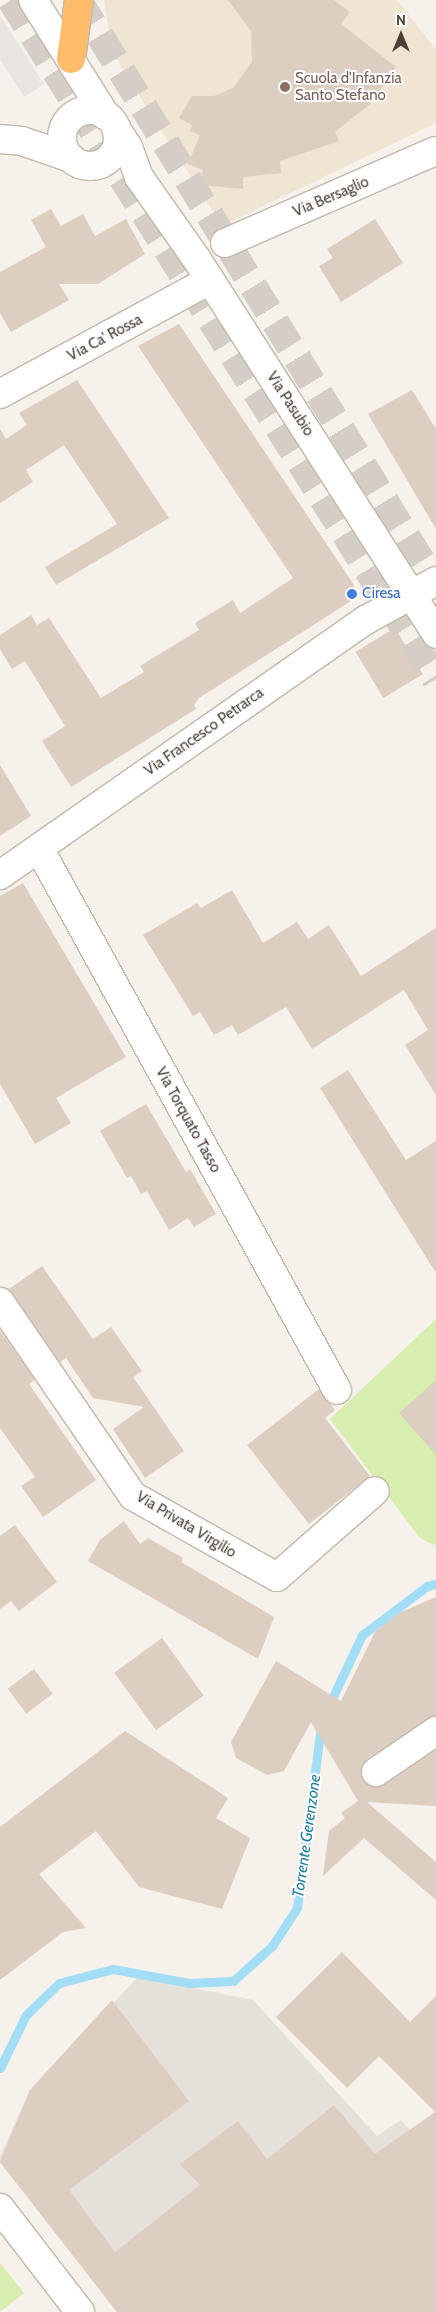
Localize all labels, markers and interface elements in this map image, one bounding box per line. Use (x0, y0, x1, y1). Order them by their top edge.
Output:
north arrow (376, 10, 426, 60)
text: N (396, 11, 406, 29)
place label: Scuola d'Infanzia Santo Stefano (295, 69, 402, 104)
marker: Scuola d'Infanzia Santo Stefano (279, 81, 291, 93)
street label: Via Bersaglio (290, 173, 372, 221)
street label: Via Ca' Rossa (64, 311, 146, 365)
street label: Via Pasubio (263, 369, 317, 439)
place label: Ciresa (362, 585, 401, 603)
marker: Ciresa (346, 588, 358, 600)
street label: Via Francesco Petrarca (141, 684, 267, 780)
street label: Via Torquato Tasso (152, 1064, 224, 1176)
street label: Via Privata Virgilio (133, 1488, 239, 1562)
water label: Torrente Gerenzone (289, 1773, 325, 1899)

